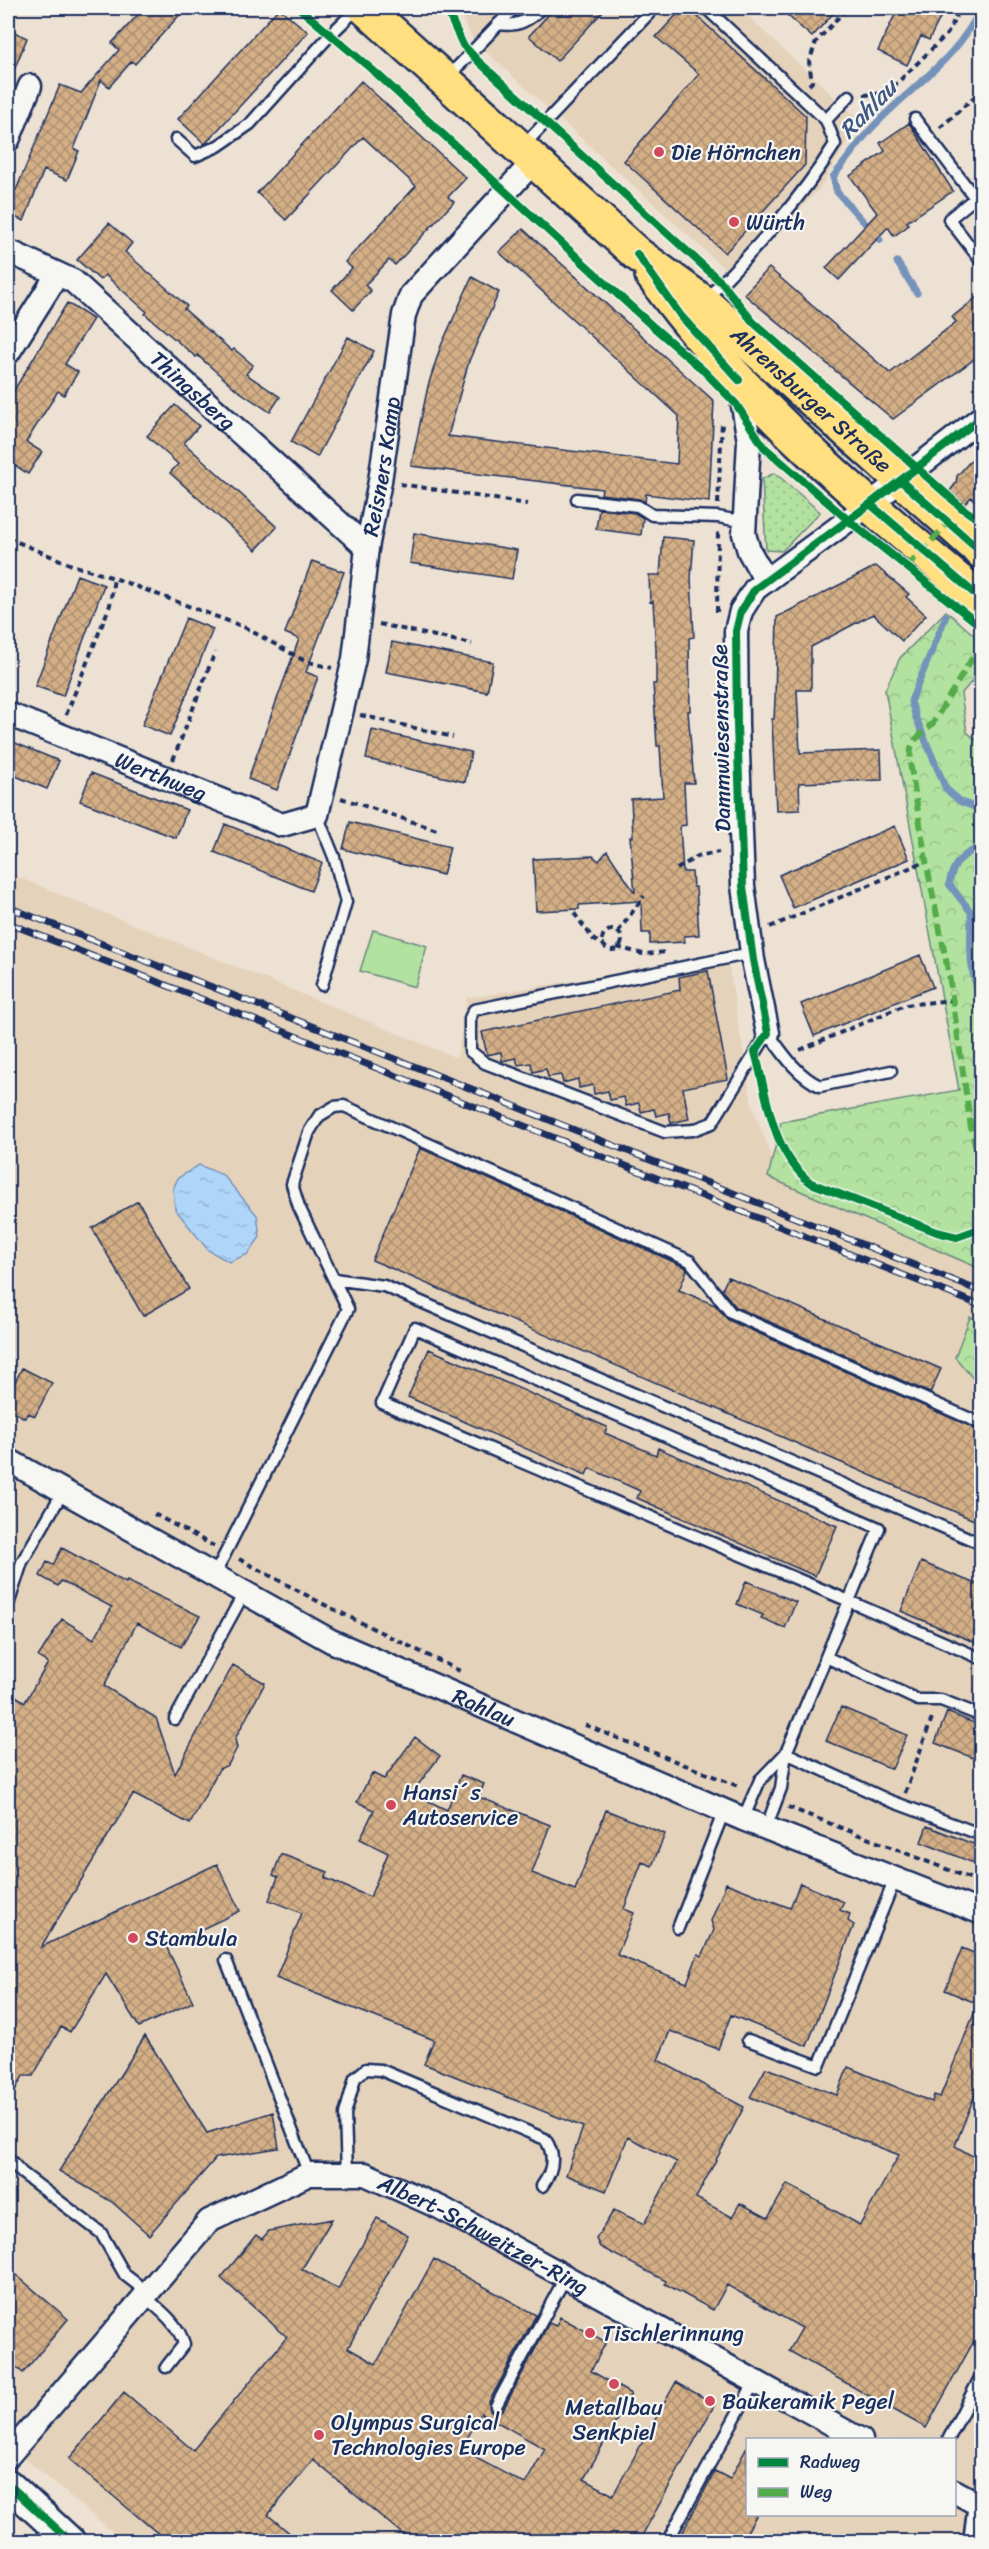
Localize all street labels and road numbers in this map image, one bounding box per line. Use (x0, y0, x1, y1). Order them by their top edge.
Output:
street label: Ahrensburger Straße (721, 315, 901, 483)
street label: Thingsberg (141, 340, 246, 440)
street label: Reisners Kamp (350, 393, 412, 540)
street label: Dammwiesenstraße (700, 643, 742, 832)
street label: Werthweg (109, 740, 213, 812)
street label: Rahlau (446, 1676, 522, 1738)
street label: Albert-Schweitzer-Ring (371, 2162, 597, 2306)

